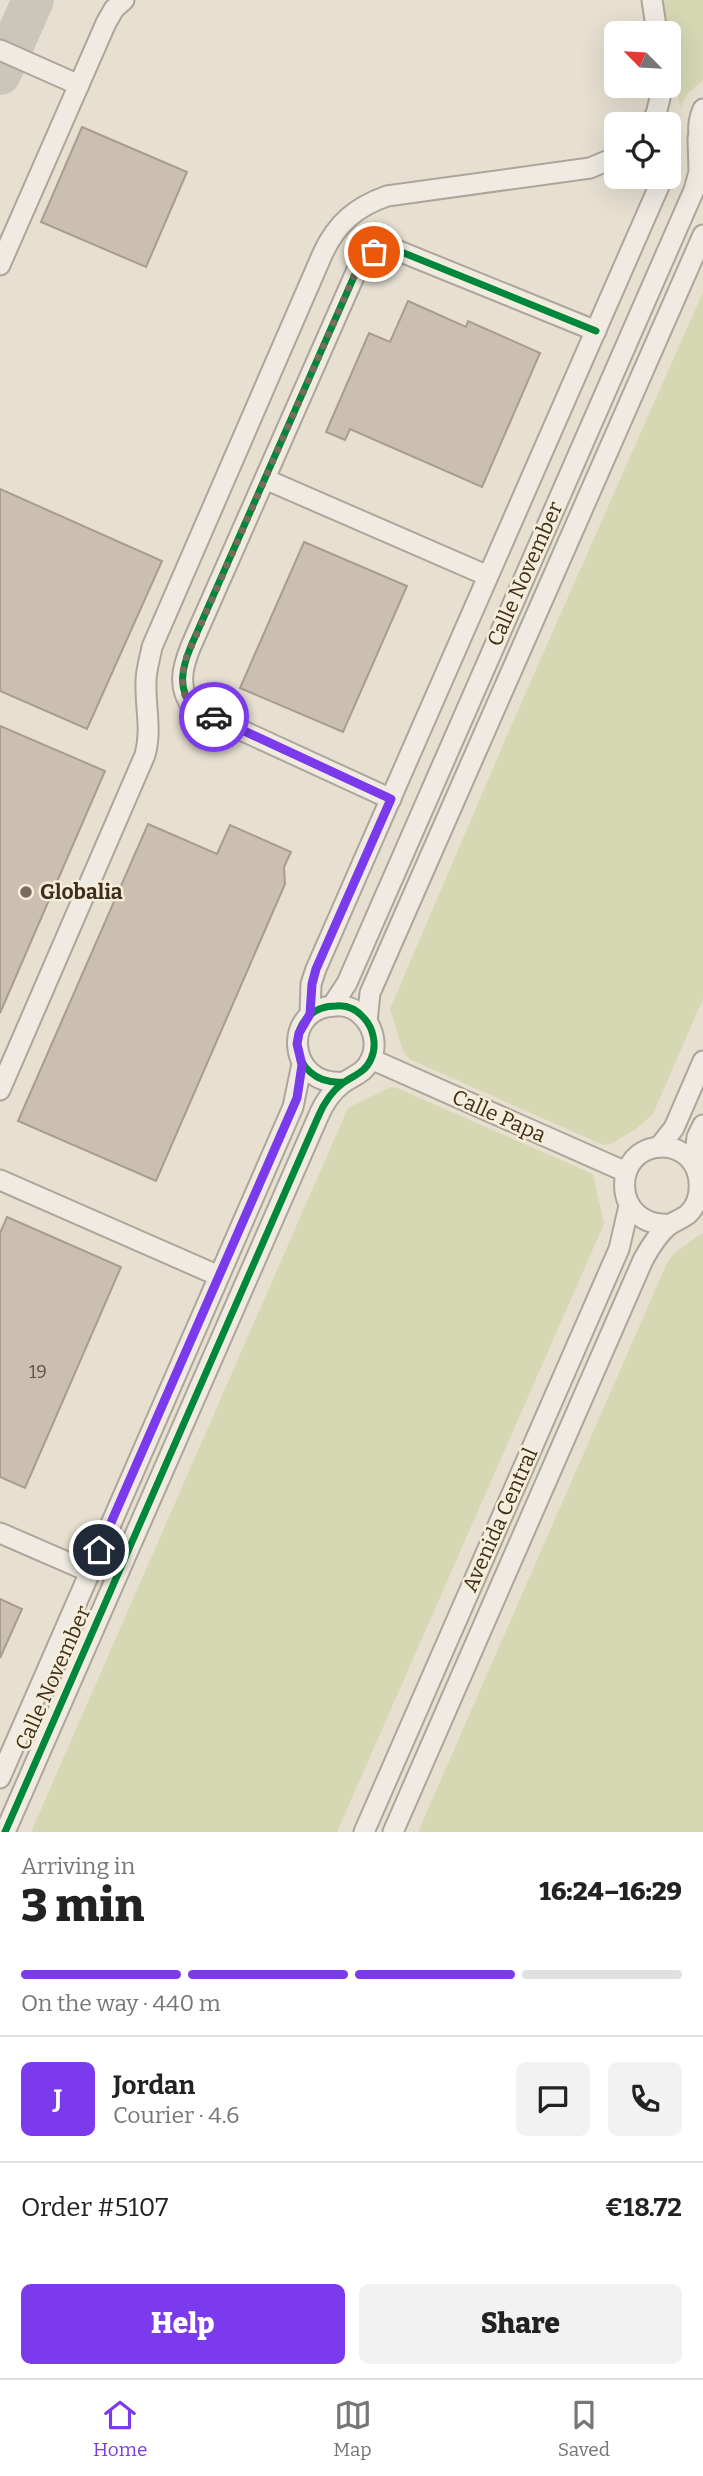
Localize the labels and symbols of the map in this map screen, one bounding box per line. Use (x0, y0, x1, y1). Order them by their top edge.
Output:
north arrow (604, 21, 681, 98)
pin (344, 222, 404, 282)
street label: Calle November (482, 498, 568, 650)
courier (179, 682, 249, 752)
place label: Globalia (40, 879, 123, 905)
marker: Globalia (18, 884, 34, 900)
street label: Calle Papa (448, 1084, 550, 1148)
house number: 19 (29, 1361, 47, 1383)
street label: Avenida Central (457, 1444, 543, 1596)
pin (69, 1520, 129, 1580)
street label: Calle November (10, 1602, 96, 1754)

